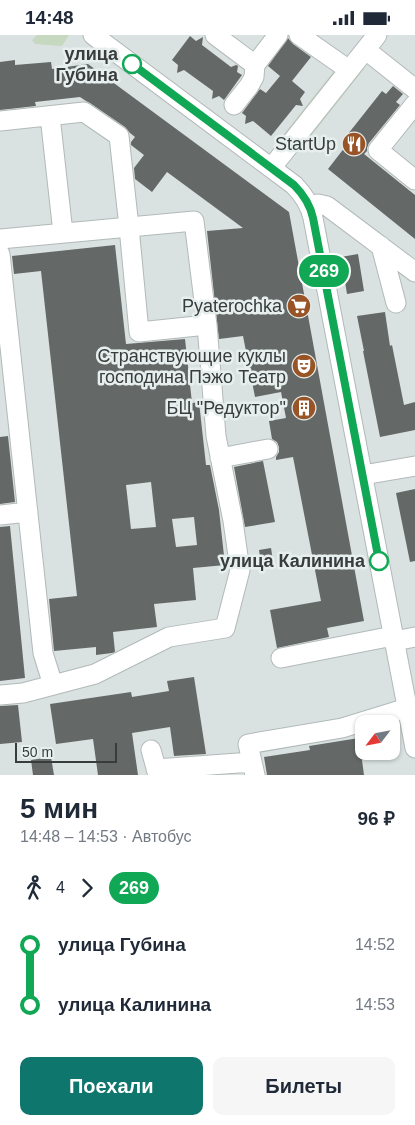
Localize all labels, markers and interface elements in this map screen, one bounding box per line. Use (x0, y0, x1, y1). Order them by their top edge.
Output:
text: 14:48 (25, 7, 74, 28)
place label: улица Губина (55, 44, 119, 85)
marker: улица Губина (122, 54, 142, 74)
restaurant icon: StartUp (341, 131, 367, 157)
place label: StartUp (275, 134, 336, 154)
line badge: 269 (295, 255, 353, 287)
text: 269 (309, 261, 339, 281)
supermarket icon: Pyaterochka (286, 293, 312, 319)
place label: Pyaterochka (182, 296, 283, 316)
place label: Странствующие куклы господина Пэжо Театр (97, 346, 286, 387)
theatre icon: Странствующие куклы господина Пэжо Театр (291, 353, 317, 379)
building icon: БЦ "Редуктор" (291, 395, 317, 421)
place label: БЦ "Редуктор" (167, 398, 286, 418)
place label: улица Калинина (220, 551, 366, 571)
marker: улица Калинина (369, 551, 389, 571)
north arrow (355, 715, 400, 760)
map controls (355, 715, 400, 760)
scale bar (15, 740, 118, 763)
text: 50 m (22, 744, 53, 760)
text: 5 мин (20, 793, 98, 824)
text: 96 ₽ (358, 808, 395, 829)
text: 14:48 – 14:53 · Автобус (20, 828, 192, 845)
icon: walk (20, 874, 48, 902)
icon: forward (73, 874, 101, 902)
text: 269 (119, 878, 149, 898)
text: 4 (56, 879, 65, 896)
text: улица Губина (58, 934, 186, 955)
text: 14:52 (355, 936, 395, 953)
text: улица Калинина (58, 994, 211, 1015)
text: 14:53 (355, 996, 395, 1013)
button: Поехали (20, 1057, 203, 1115)
button: Билеты (213, 1057, 395, 1115)

